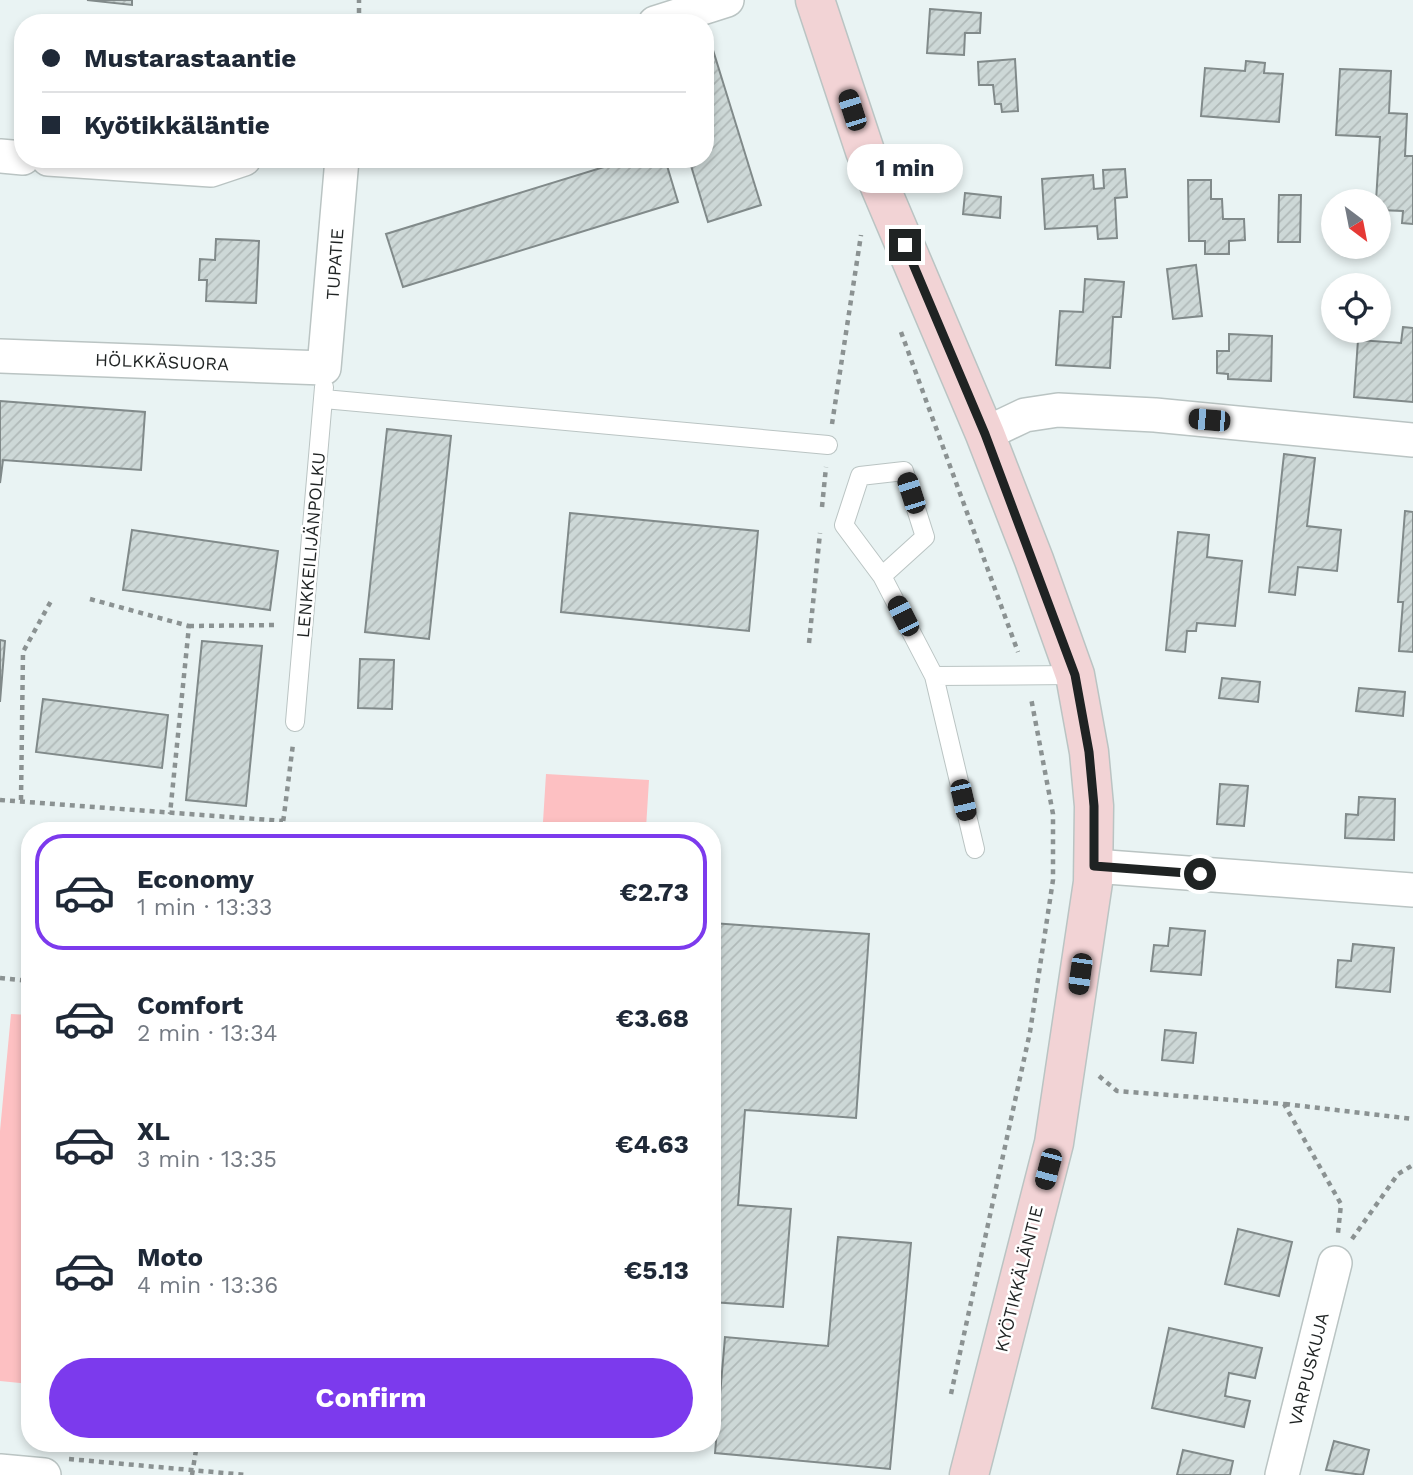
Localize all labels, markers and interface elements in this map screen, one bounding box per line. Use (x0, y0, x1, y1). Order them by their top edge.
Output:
text: Mustarastaantie (84, 43, 296, 73)
car (836, 87, 869, 133)
text: Kyötikkäläntie (84, 110, 270, 140)
callout: 1 min (847, 144, 963, 192)
text: 1 min (875, 155, 935, 182)
north arrow (1321, 189, 1391, 259)
map controls (1321, 189, 1391, 343)
street label: TUPATIE (322, 227, 347, 300)
route end (889, 229, 921, 261)
button: locate (1321, 273, 1391, 343)
street label: HÖLKKÄSUORA (94, 349, 230, 374)
car (1188, 408, 1231, 432)
street label: LENKKEILIJÄNPOLKU (292, 451, 329, 639)
car (895, 470, 928, 516)
car (885, 593, 922, 639)
car (949, 777, 978, 823)
route start (1184, 858, 1216, 890)
icon: car (53, 861, 116, 924)
text: Economy (137, 864, 254, 894)
text: €2.73 (619, 877, 689, 907)
text: 1 min · 13:33 (137, 894, 273, 921)
car (1067, 952, 1094, 996)
icon: car (53, 987, 116, 1050)
text: Comfort (137, 990, 243, 1020)
text: €3.68 (616, 1003, 689, 1033)
text: 2 min · 13:34 (137, 1020, 278, 1047)
icon: car (53, 1113, 116, 1176)
text: XL (137, 1116, 170, 1146)
text: €4.63 (615, 1129, 689, 1159)
text: 3 min · 13:35 (137, 1146, 277, 1173)
car (1033, 1146, 1064, 1192)
street label: KYÖTIKKÄLÄNTIE (990, 1204, 1047, 1354)
icon: car (53, 1239, 116, 1302)
text: Moto (137, 1242, 203, 1272)
text: €5.13 (624, 1255, 689, 1285)
text: 4 min · 13:36 (137, 1272, 278, 1299)
street label: VARPUSKUJA (1284, 1310, 1333, 1428)
button: Confirm (49, 1358, 693, 1438)

